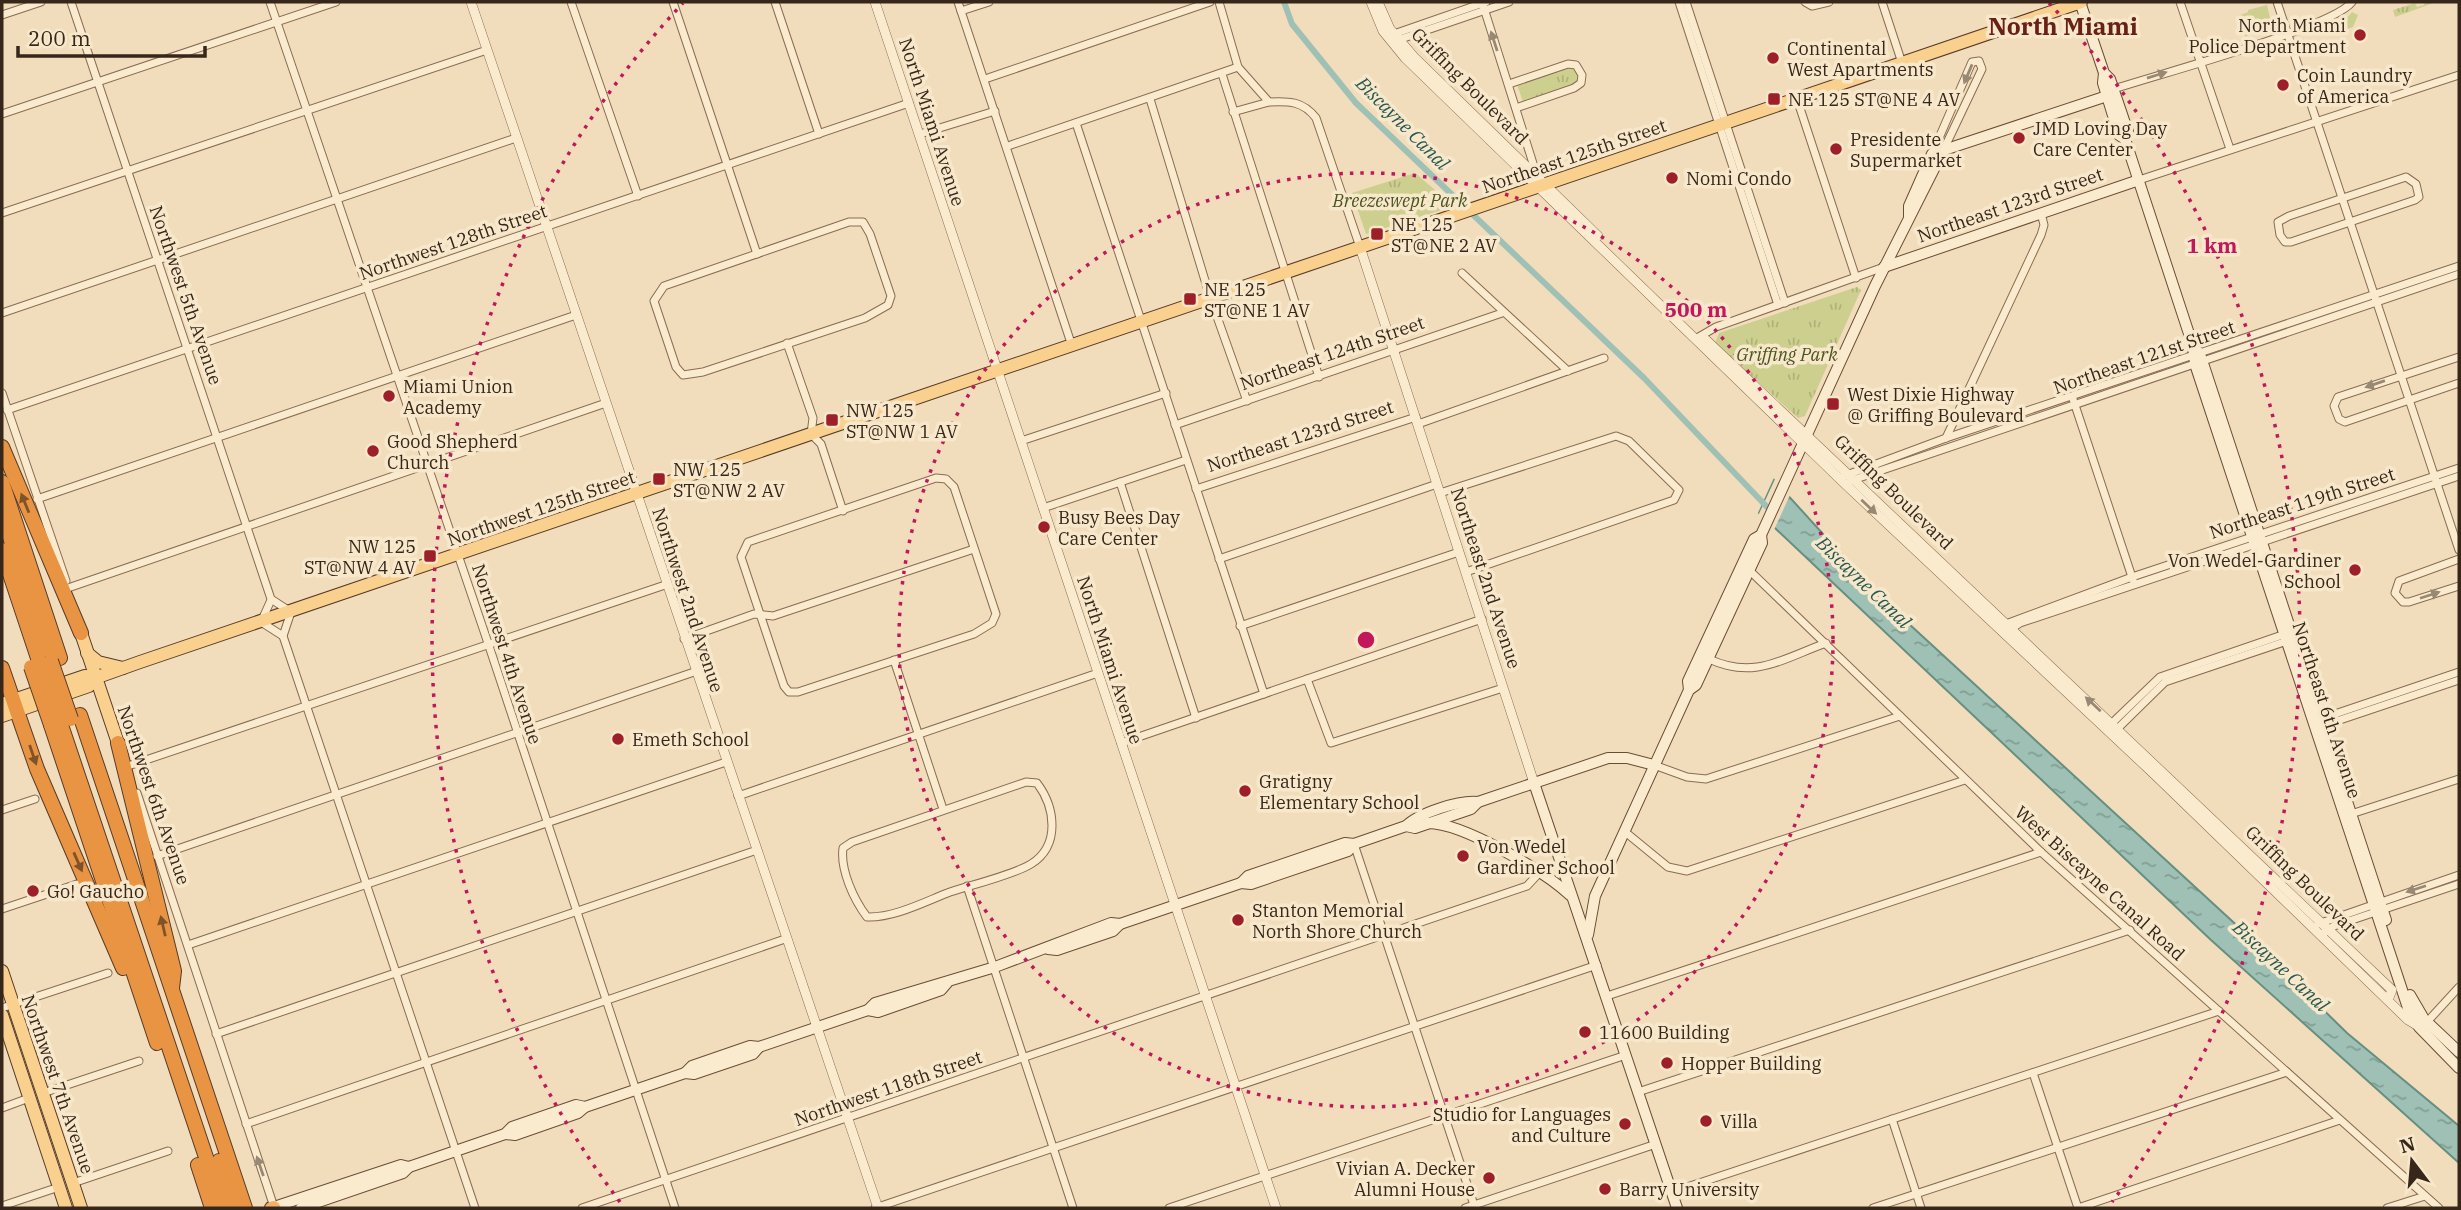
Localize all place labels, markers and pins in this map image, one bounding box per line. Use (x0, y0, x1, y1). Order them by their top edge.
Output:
place label: North Miami Police Department (2188, 14, 2346, 58)
marker: North Miami Police Department (2352, 27, 2368, 43)
place label: Continental West Apartments (1787, 37, 1934, 81)
marker: Continental West Apartments (1765, 50, 1781, 66)
place label: Coin Laundry of America (2297, 64, 2413, 108)
marker: Coin Laundry of America (2275, 77, 2291, 93)
place label: NE 125 ST@NE 4 AV (1788, 88, 1960, 111)
marker: NE 125 ST@NE 4 AV (1766, 91, 1782, 107)
place label: JMD Loving Day Care Center (2033, 117, 2168, 161)
place label: Presidente Supermarket (1850, 128, 1962, 172)
marker: JMD Loving Day Care Center (2011, 130, 2027, 146)
marker: Presidente Supermarket (1828, 141, 1844, 157)
place label: Nomi Condo (1686, 167, 1791, 190)
marker: Nomi Condo (1664, 170, 1680, 186)
place label: NE 125 ST@NE 2 AV (1391, 213, 1497, 257)
marker: NE 125 ST@NE 2 AV (1369, 226, 1385, 242)
place label: NE 125 ST@NE 1 AV (1204, 278, 1310, 322)
marker: NE 125 ST@NE 1 AV (1182, 291, 1198, 307)
place label: Miami Union Academy (403, 375, 513, 419)
place label: West Dixie Highway @ Griffing Boulevard (1847, 383, 2024, 427)
marker: Miami Union Academy (381, 388, 397, 404)
marker: West Dixie Highway @ Griffing Boulevard (1825, 396, 1841, 412)
place label: NW 125 ST@NW 1 AV (846, 399, 958, 443)
marker: NW 125 ST@NW 1 AV (824, 412, 840, 428)
place label: Good Shepherd Church (387, 430, 518, 474)
marker: Good Shepherd Church (365, 443, 381, 459)
place label: NW 125 ST@NW 2 AV (673, 458, 785, 502)
marker: NW 125 ST@NW 2 AV (651, 471, 667, 487)
place label: Busy Bees Day Care Center (1058, 506, 1180, 550)
marker: Busy Bees Day Care Center (1036, 519, 1052, 535)
place label: NW 125 ST@NW 4 AV (304, 535, 416, 579)
marker: NW 125 ST@NW 4 AV (422, 548, 438, 564)
place label: Von Wedel-Gardiner School (2168, 549, 2341, 593)
marker: Von Wedel-Gardiner School (2347, 562, 2363, 578)
centre of rings (1354, 628, 1378, 652)
place label: Emeth School (632, 728, 749, 751)
marker: Emeth School (610, 731, 626, 747)
place label: Gratigny Elementary School (1259, 770, 1419, 814)
marker: Gratigny Elementary School (1237, 783, 1253, 799)
place label: Von Wedel Gardiner School (1477, 835, 1615, 879)
marker: Von Wedel Gardiner School (1455, 848, 1471, 864)
place label: Go! Gaucho (47, 880, 144, 903)
marker: Go! Gaucho (25, 883, 41, 899)
place label: Stanton Memorial North Shore Church (1252, 899, 1422, 943)
marker: Stanton Memorial North Shore Church (1230, 912, 1246, 928)
place label: 11600 Building (1599, 1021, 1729, 1044)
marker: 11600 Building (1577, 1024, 1593, 1040)
place label: Hopper Building (1681, 1052, 1822, 1075)
marker: Hopper Building (1659, 1055, 1675, 1071)
place label: Studio for Languages and Culture (1433, 1103, 1611, 1147)
place label: Villa (1720, 1110, 1758, 1133)
marker: Villa (1698, 1113, 1714, 1129)
marker: Studio for Languages and Culture (1617, 1116, 1633, 1132)
place label: Vivian A. Decker Alumni House (1336, 1157, 1475, 1201)
marker: Vivian A. Decker Alumni House (1481, 1170, 1497, 1186)
place label: Barry University (1619, 1178, 1759, 1201)
marker: Barry University (1597, 1181, 1613, 1197)

